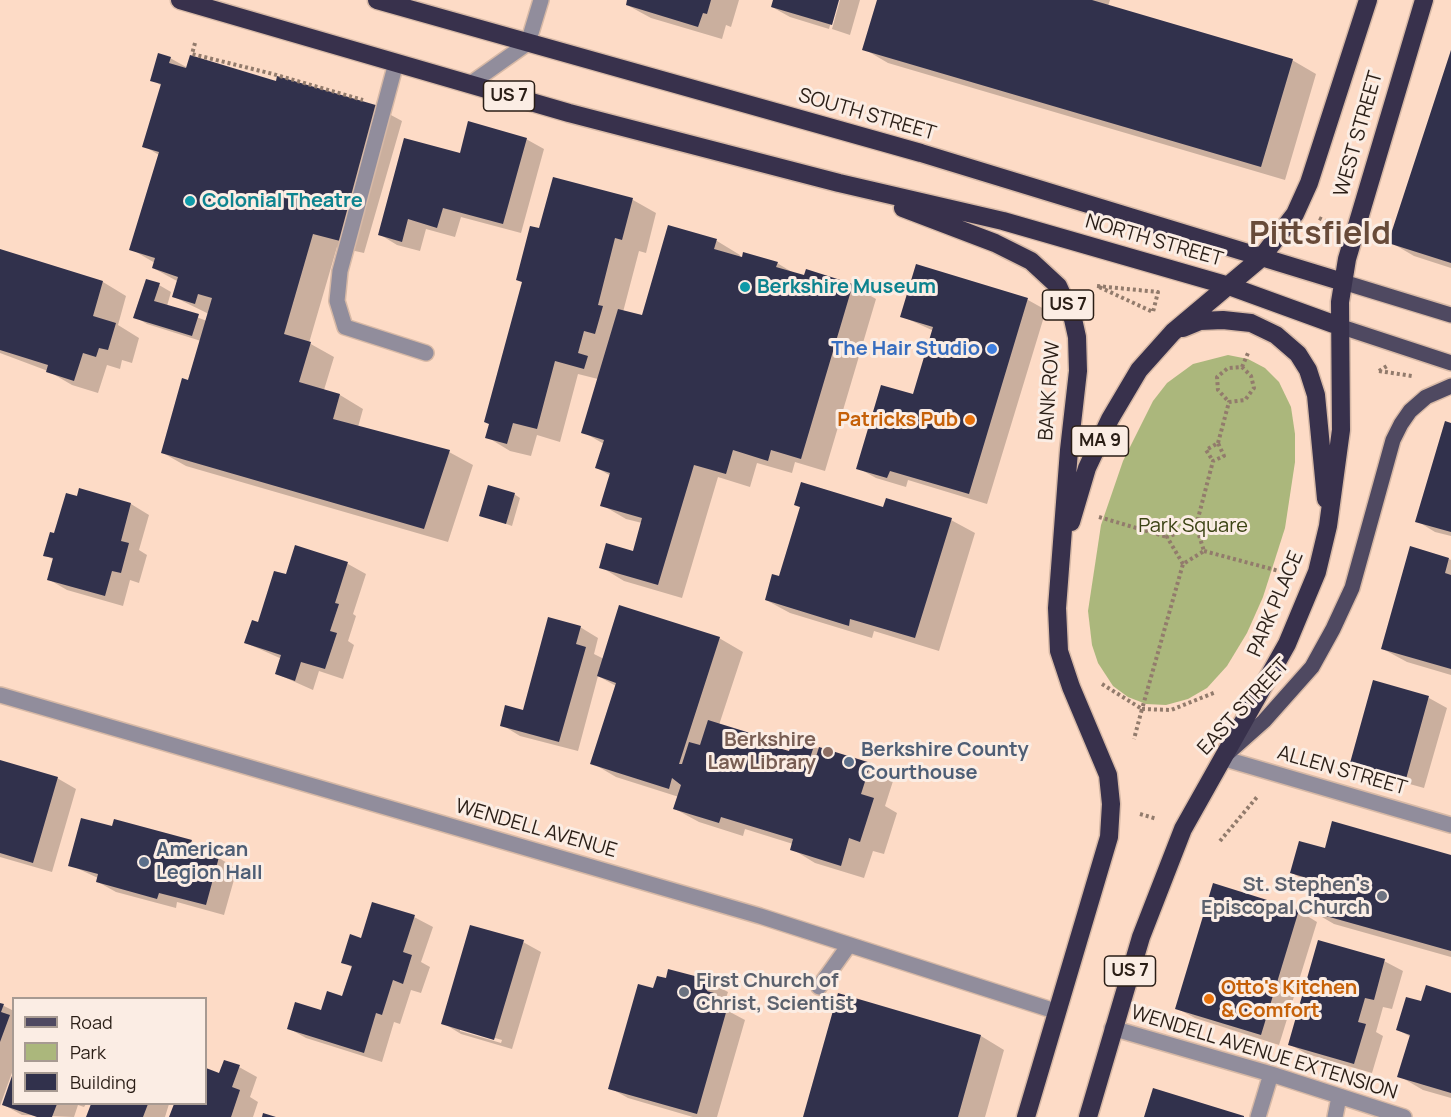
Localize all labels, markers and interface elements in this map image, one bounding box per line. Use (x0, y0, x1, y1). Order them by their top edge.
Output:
street label: WEST STREET (1330, 68, 1388, 200)
road number: US 7 (484, 81, 534, 111)
street label: SOUTH STREET (795, 84, 939, 146)
place label: Colonial Theatre (202, 189, 363, 213)
marker: Colonial Theatre (183, 194, 197, 208)
street label: NORTH STREET (1082, 210, 1226, 272)
district label: Pittsfield (1249, 216, 1391, 254)
place label: Berkshire Museum (757, 275, 936, 299)
marker: Berkshire Museum (738, 280, 752, 294)
road number: US 7 (1042, 290, 1094, 320)
place label: The Hair Studio (831, 337, 980, 361)
street label: BANK ROW (1035, 340, 1065, 442)
marker: The Hair Studio (985, 342, 999, 356)
place label: Patricks Pub (837, 408, 958, 432)
marker: Patricks Pub (963, 413, 977, 427)
road number: MA 9 (1072, 426, 1128, 456)
park label: Park Square (1138, 514, 1248, 538)
street label: PARK PLACE (1243, 548, 1309, 660)
street label: EAST STREET (1193, 654, 1295, 760)
place label: Berkshire Law Library (707, 728, 816, 775)
place label: Berkshire County Courthouse (861, 738, 1029, 785)
street label: ALLEN STREET (1274, 741, 1410, 801)
marker: Berkshire Law Library (821, 745, 835, 759)
marker: Berkshire County Courthouse (842, 755, 856, 769)
street label: WENDELL AVENUE (452, 794, 620, 864)
place label: American Legion Hall (156, 838, 263, 885)
marker: American Legion Hall (137, 855, 151, 869)
place label: St. Stephen's Episcopal Church (1201, 873, 1370, 920)
marker: St. Stephen's Episcopal Church (1375, 889, 1389, 903)
road number: US 7 (1104, 956, 1156, 986)
place label: First Church of Christ, Scientist (696, 969, 854, 1016)
place label: Otto's Kitchen & Comfort (1221, 976, 1357, 1023)
marker: First Church of Christ, Scientist (677, 985, 691, 999)
marker: Otto's Kitchen & Comfort (1202, 992, 1216, 1006)
legend (12, 997, 207, 1105)
street label: WENDELL AVENUE EXTENSION (1128, 1001, 1400, 1105)
text: Road (70, 1010, 113, 1034)
text: Park (70, 1040, 106, 1064)
text: Building (70, 1070, 136, 1094)

